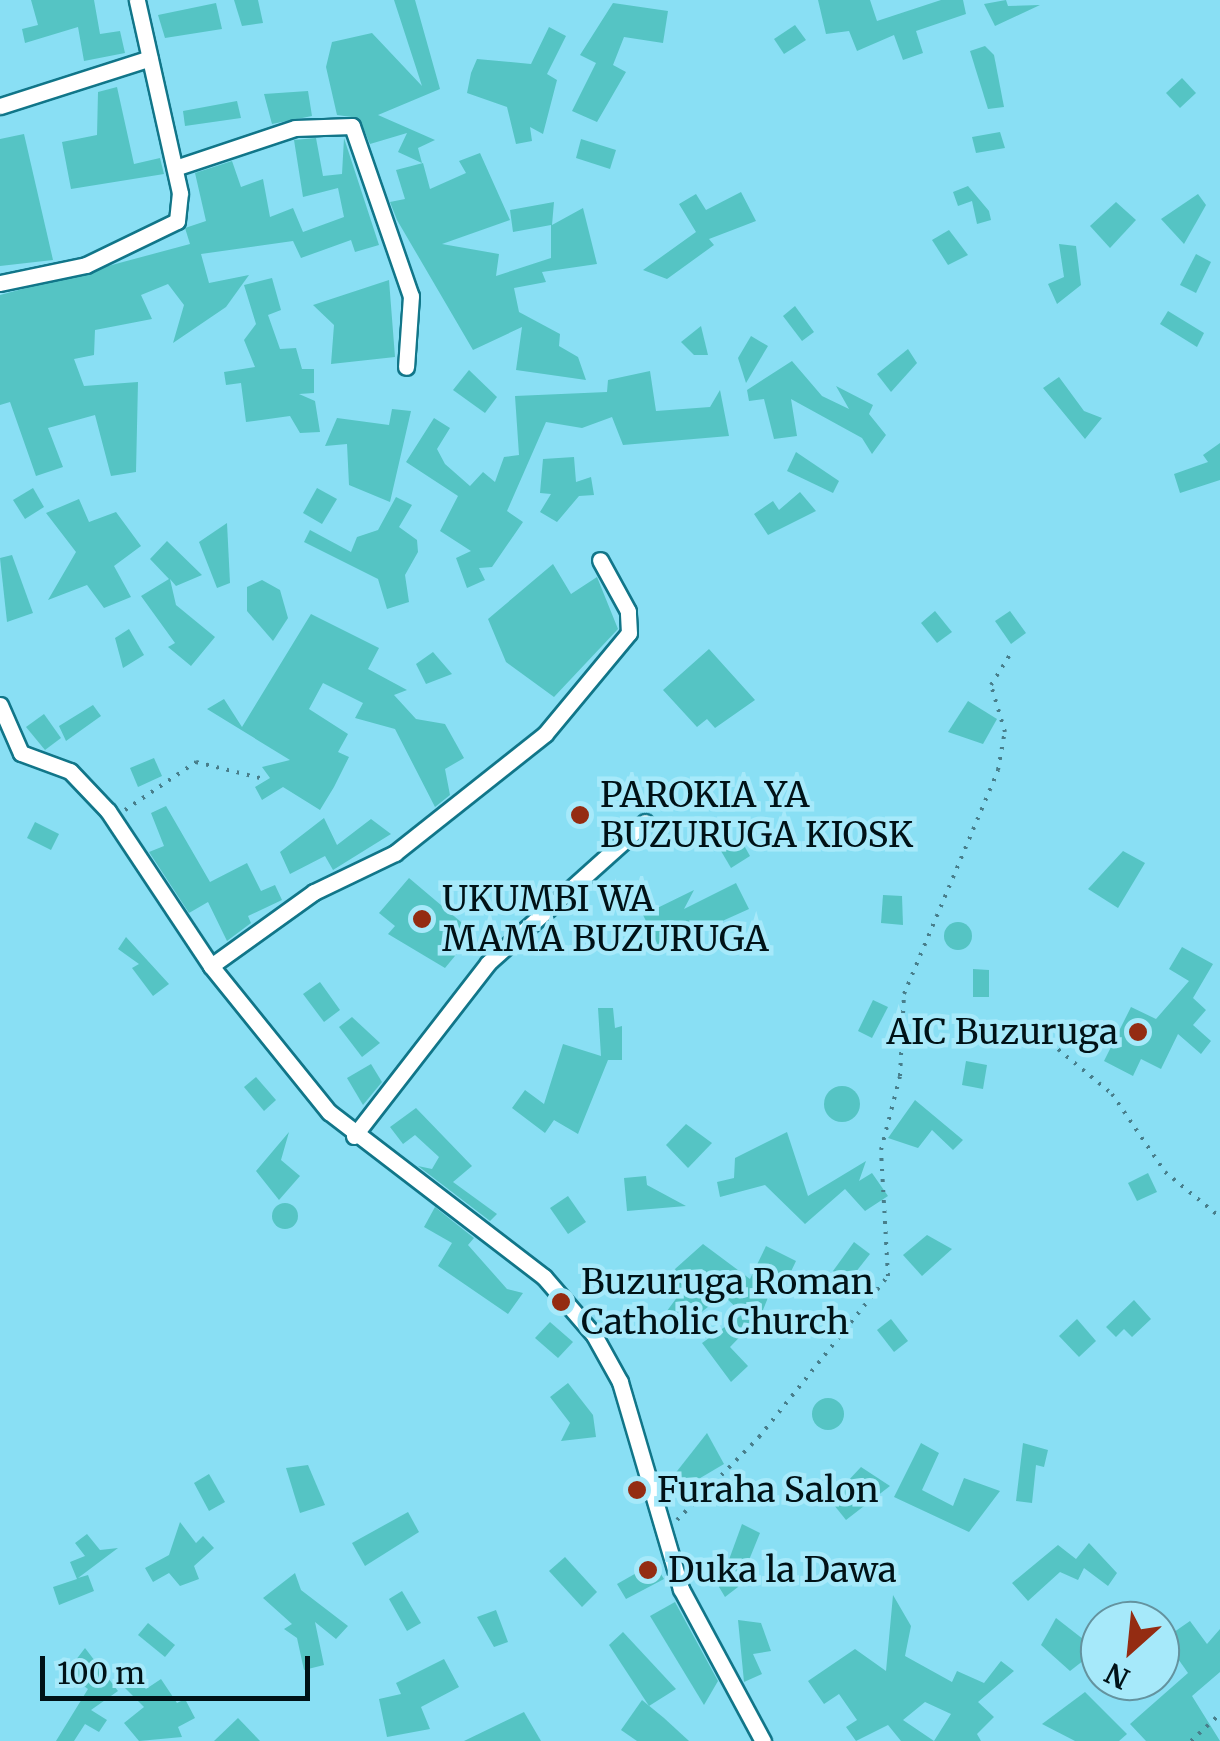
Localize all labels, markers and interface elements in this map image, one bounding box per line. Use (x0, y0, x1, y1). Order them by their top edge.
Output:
place label: PAROKIA YA BUZURUGA KIOSK (600, 774, 913, 856)
marker: PAROKIA YA BUZURUGA KIOSK (569, 804, 591, 826)
place label: UKUMBI WA MAMA BUZURUGA (442, 878, 769, 960)
marker: UKUMBI WA MAMA BUZURUGA (411, 908, 433, 930)
place label: AIC Buzuruga (887, 1011, 1118, 1053)
marker: AIC Buzuruga (1127, 1021, 1149, 1043)
place label: Buzuruga Roman Catholic Church (581, 1261, 874, 1343)
marker: Buzuruga Roman Catholic Church (550, 1291, 572, 1313)
place label: Furaha Salon (657, 1469, 879, 1511)
marker: Furaha Salon (626, 1479, 648, 1501)
place label: Duka la Dawa (668, 1549, 897, 1591)
marker: Duka la Dawa (637, 1559, 659, 1581)
north arrow (1080, 1601, 1180, 1701)
scale bar (45, 1636, 315, 1698)
text: 100 m (57, 1654, 145, 1692)
text: N (1099, 1655, 1135, 1697)

